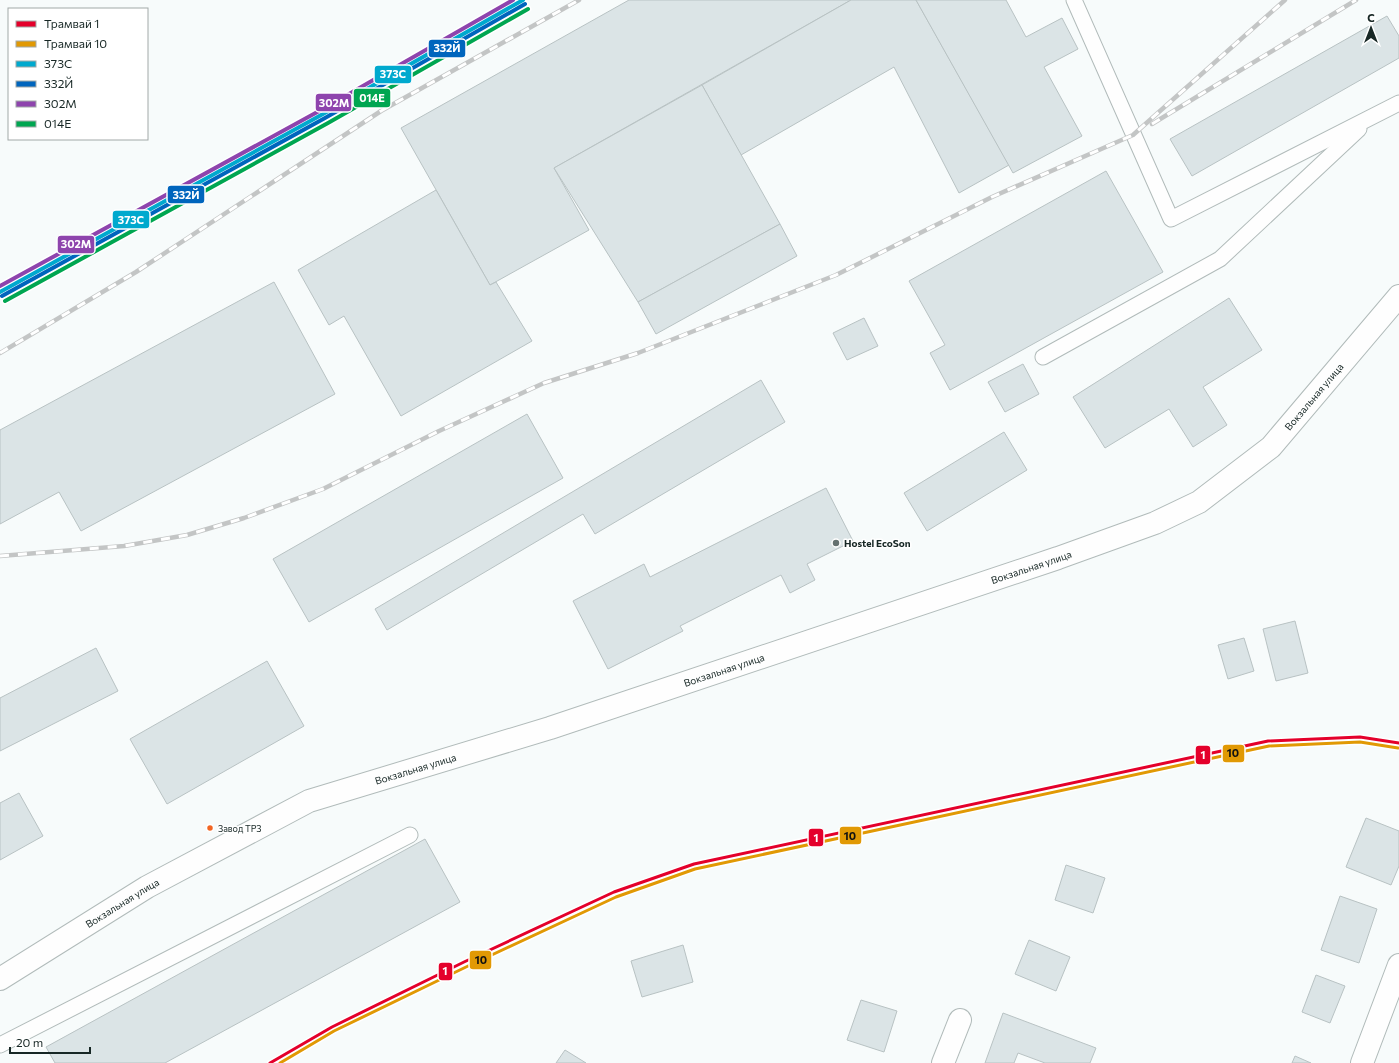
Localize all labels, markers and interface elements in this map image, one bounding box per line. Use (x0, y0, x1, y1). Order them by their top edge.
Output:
legend (8, 8, 148, 140)
north arrow (1351, 8, 1391, 48)
text: С (1367, 11, 1375, 24)
text: Трамвай 1 (44, 16, 99, 30)
text: Трамвай 10 (44, 36, 107, 50)
line badge: 332Й (428, 39, 466, 58)
text: 332Й (433, 41, 461, 54)
text: 373C (44, 56, 72, 70)
line badge: 373C (374, 65, 412, 84)
text: 373C (380, 67, 407, 80)
text: 332Й (44, 76, 73, 90)
line badge: 014Е (353, 88, 391, 108)
text: 014Е (359, 91, 385, 104)
line badge: 302М (315, 93, 352, 112)
text: 302М (44, 96, 77, 110)
text: 302М (319, 96, 350, 109)
text: 014Е (44, 116, 71, 130)
line badge: 332Й (167, 185, 205, 204)
text: 332Й (172, 188, 200, 201)
line badge: 373C (112, 210, 150, 229)
text: 373C (118, 213, 145, 226)
line badge: 302М (57, 235, 95, 254)
text: 302М (61, 237, 92, 250)
street label: Вокзальная улица (1282, 361, 1346, 433)
place label: Hostel EcoSon (844, 537, 911, 549)
marker: Hostel EcoSon (831, 538, 841, 548)
street label: Вокзальная улица (989, 548, 1073, 586)
street label: Вокзальная улица (682, 651, 766, 689)
line badge: 10 (1222, 744, 1245, 763)
line badge: 1 (1195, 745, 1211, 765)
text: 10 (1227, 746, 1239, 759)
text: 1 (1201, 748, 1206, 761)
street label: Вокзальная улица (373, 751, 457, 787)
marker: Завод ТРЗ (205, 823, 215, 833)
place label: Завод ТРЗ (218, 823, 261, 834)
line badge: 10 (839, 826, 862, 845)
line badge: 1 (808, 828, 824, 847)
text: 10 (844, 829, 856, 842)
text: 1 (814, 831, 819, 844)
street label: Вокзальная улица (83, 876, 161, 930)
line badge: 10 (469, 950, 492, 970)
text: 10 (475, 953, 487, 966)
line badge: 1 (438, 962, 453, 981)
text: 1 (443, 964, 448, 977)
scale bar (10, 1029, 90, 1055)
text: 20 m (16, 1035, 43, 1049)

